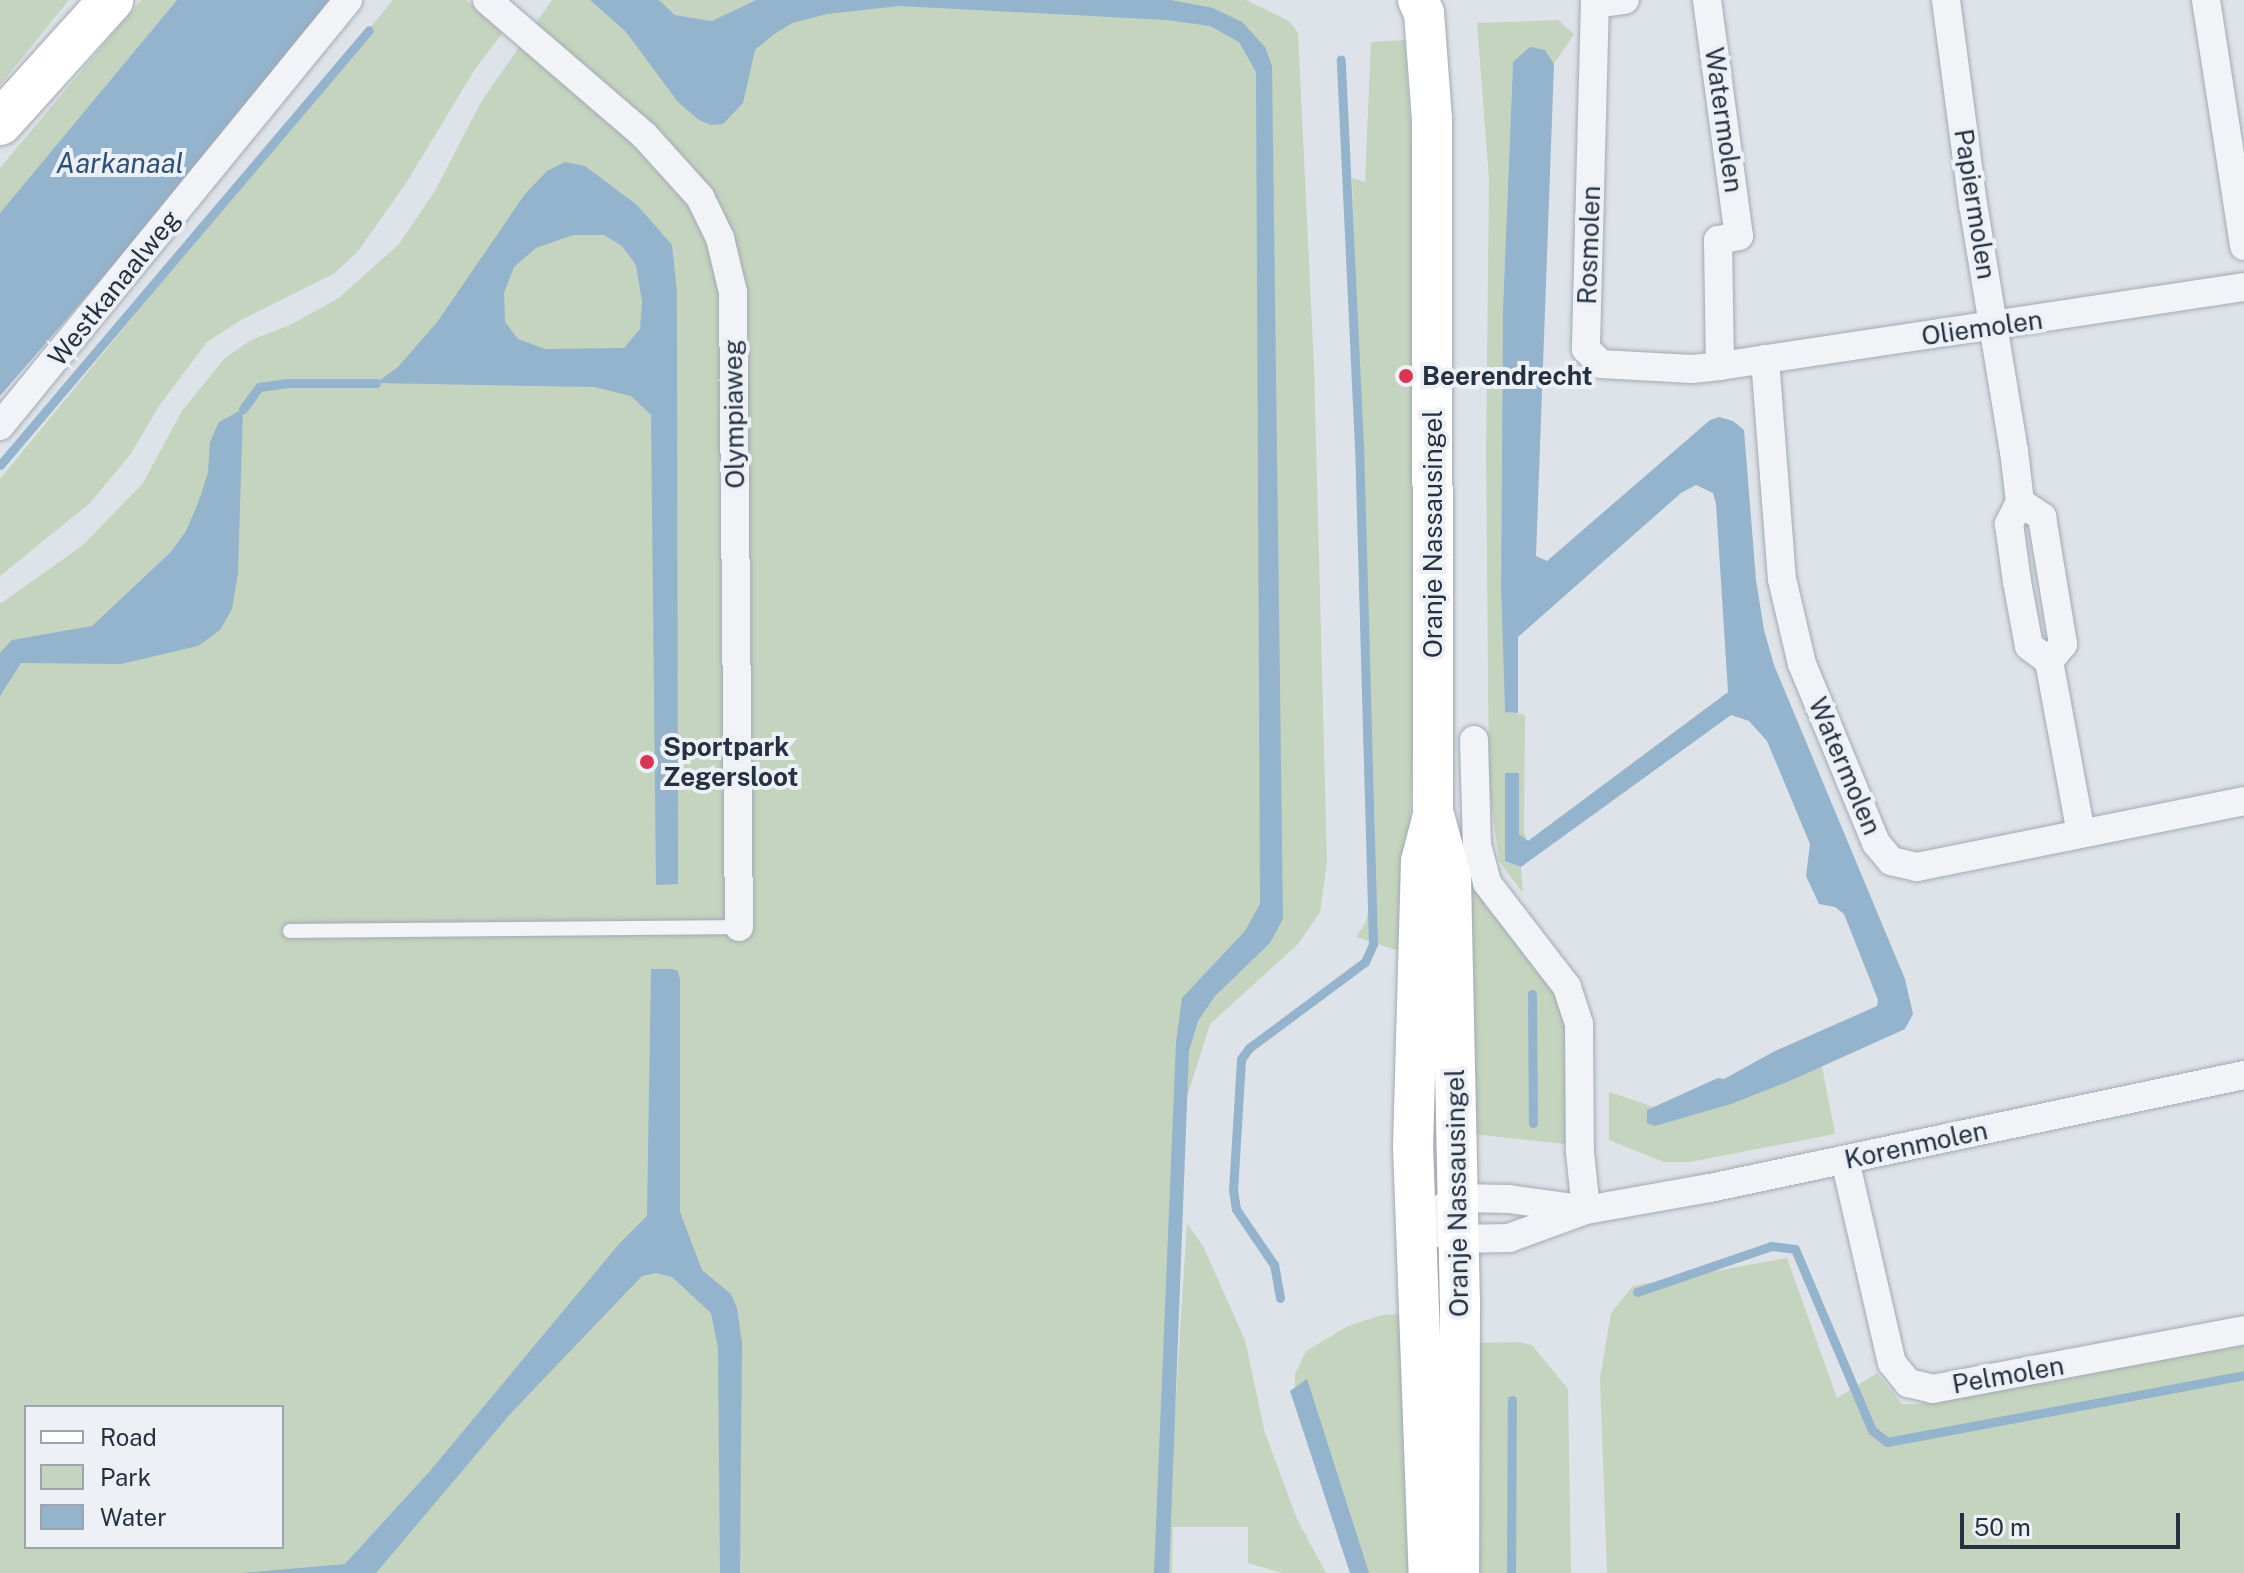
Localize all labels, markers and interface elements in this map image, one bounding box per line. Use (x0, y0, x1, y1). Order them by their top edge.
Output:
street label: Watermolen (1698, 45, 1750, 195)
street label: Papiermolen (1948, 127, 2002, 281)
water label: Aarkanaal (56, 146, 184, 180)
street label: Rosmolen (1571, 185, 1607, 305)
street label: Westkanaalweg (42, 204, 186, 372)
street label: Oliemolen (1919, 304, 2045, 352)
street label: Olympiaweg (717, 339, 751, 489)
place label: Beerendrecht (1422, 360, 1593, 392)
marker: Beerendrecht (1397, 367, 1415, 385)
street label: Oranje Nassausingel (1417, 410, 1449, 658)
street label: Watermolen (1802, 693, 1888, 839)
place label: Sportpark Zegersloot (663, 731, 798, 792)
marker: Sportpark Zegersloot (638, 753, 656, 771)
street label: Oranje Nassausingel (1439, 1068, 1475, 1318)
street label: Korenmolen (1842, 1115, 1990, 1175)
street label: Pelmolen (1950, 1350, 2066, 1400)
legend (24, 1405, 284, 1549)
text: Road (100, 1423, 157, 1451)
text: Park (100, 1463, 151, 1491)
scale bar (1964, 1497, 2184, 1547)
text: Water (100, 1503, 167, 1531)
text: 50 m (1974, 1513, 2031, 1541)

